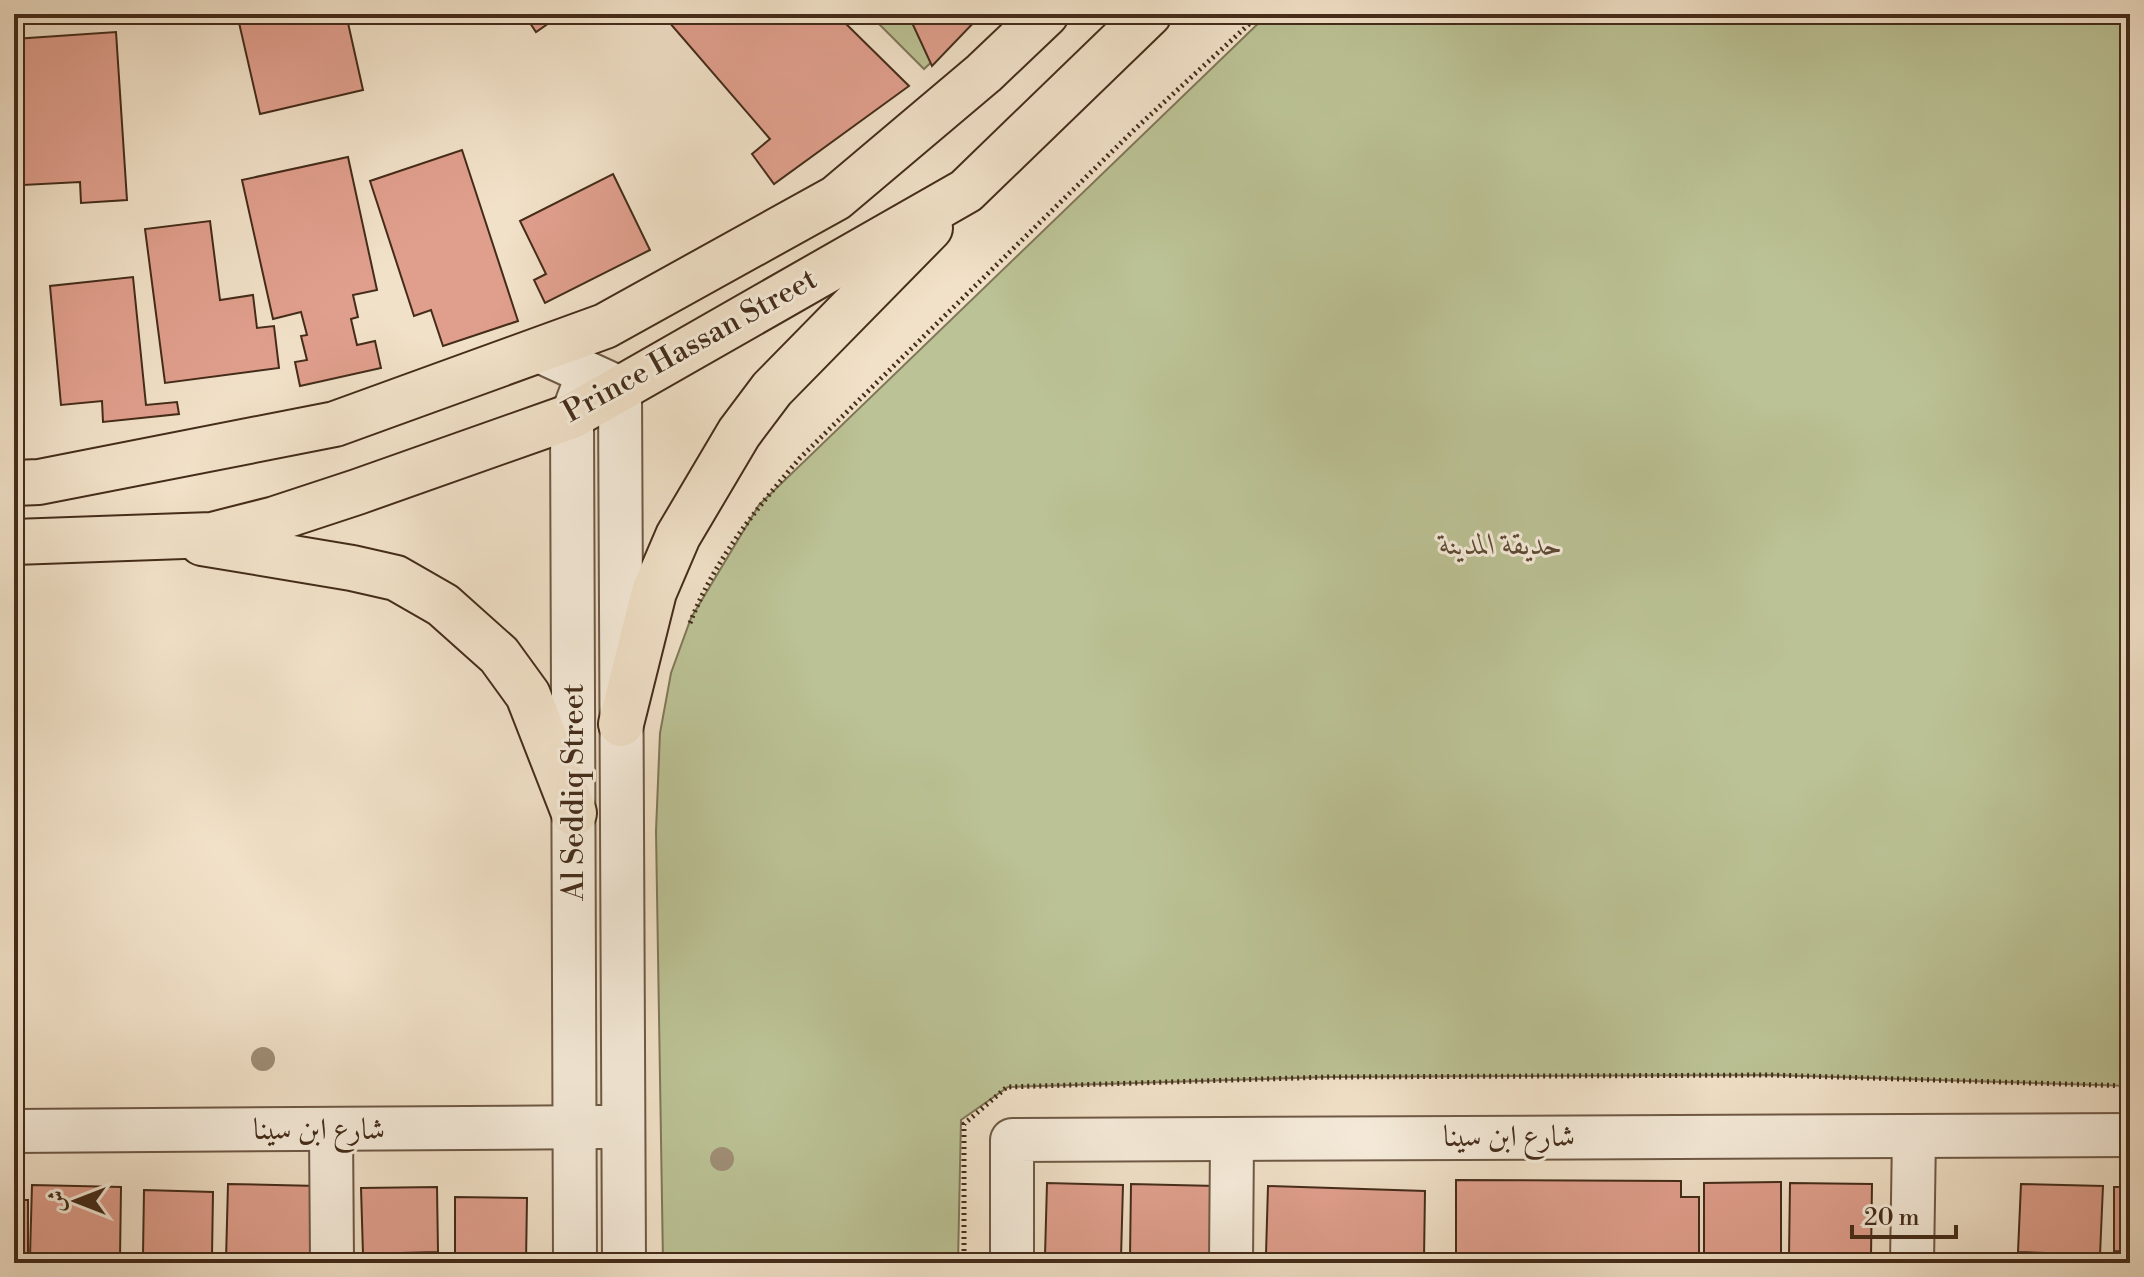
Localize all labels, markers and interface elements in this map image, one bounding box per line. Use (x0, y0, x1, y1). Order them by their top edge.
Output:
street label: Prince Hassan Street (556, 260, 824, 432)
park label: حديقة المدينة (1436, 526, 1563, 564)
street label: Al Seddiq Street (555, 683, 593, 902)
street label: شارع ابن سينا (253, 1111, 385, 1154)
street label: شارع ابن سينا (1443, 1118, 1575, 1161)
north arrow (36, 1161, 116, 1241)
scale bar (1852, 1189, 1956, 1239)
text: ش (44, 1190, 71, 1212)
text: 20 m (1864, 1203, 1920, 1233)

